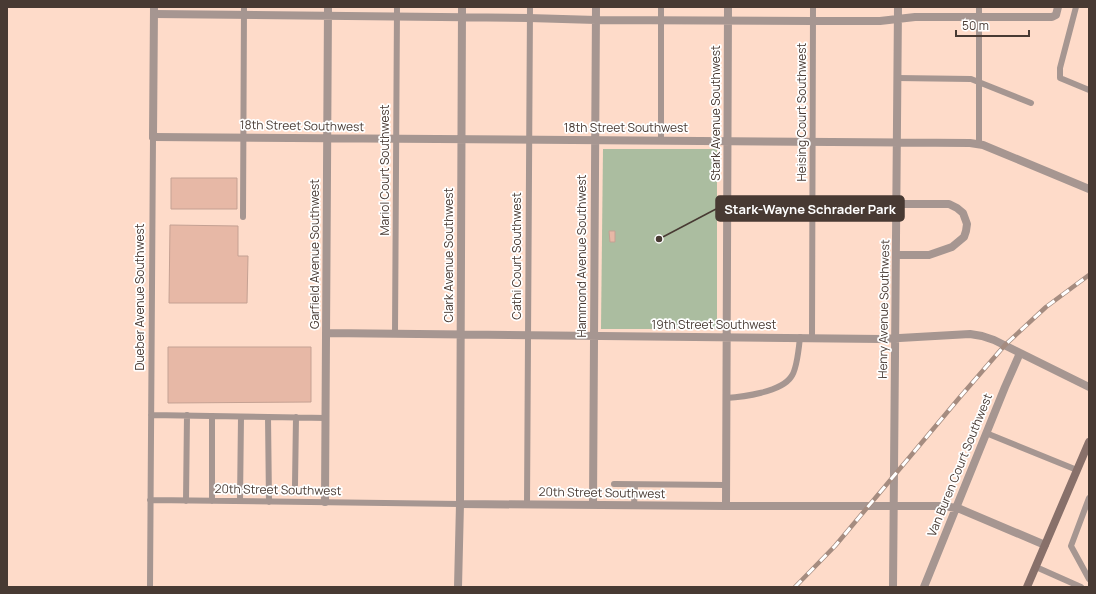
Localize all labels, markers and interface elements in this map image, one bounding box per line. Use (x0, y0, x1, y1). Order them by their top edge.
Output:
scale bar (956, 12, 1029, 38)
text: 50 m (962, 17, 989, 34)
street label: Heising Court Southwest (793, 42, 810, 181)
street label: Stark Avenue Southwest (707, 45, 724, 181)
street label: Mariol Court Southwest (376, 104, 393, 236)
street label: 18th Street Southwest (240, 116, 364, 135)
street label: 18th Street Southwest (564, 119, 688, 136)
street label: Hammond Avenue Southwest (573, 174, 590, 338)
street label: Garfield Avenue Southwest (306, 179, 323, 329)
street label: Clark Avenue Southwest (440, 187, 457, 322)
street label: Cathi Court Southwest (508, 192, 525, 320)
callout: Stark-Wayne Schrader Park (716, 196, 904, 221)
text: Stark-Wayne Schrader Park (724, 200, 897, 218)
street label: Dueber Avenue Southwest (131, 223, 148, 371)
street label: Henry Avenue Southwest (874, 239, 893, 379)
street label: 19th Street Southwest (652, 316, 777, 333)
street label: Van Buren Court Southwest (923, 391, 996, 539)
street label: 20th Street Southwest (214, 480, 342, 499)
street label: 20th Street Southwest (538, 483, 666, 502)

